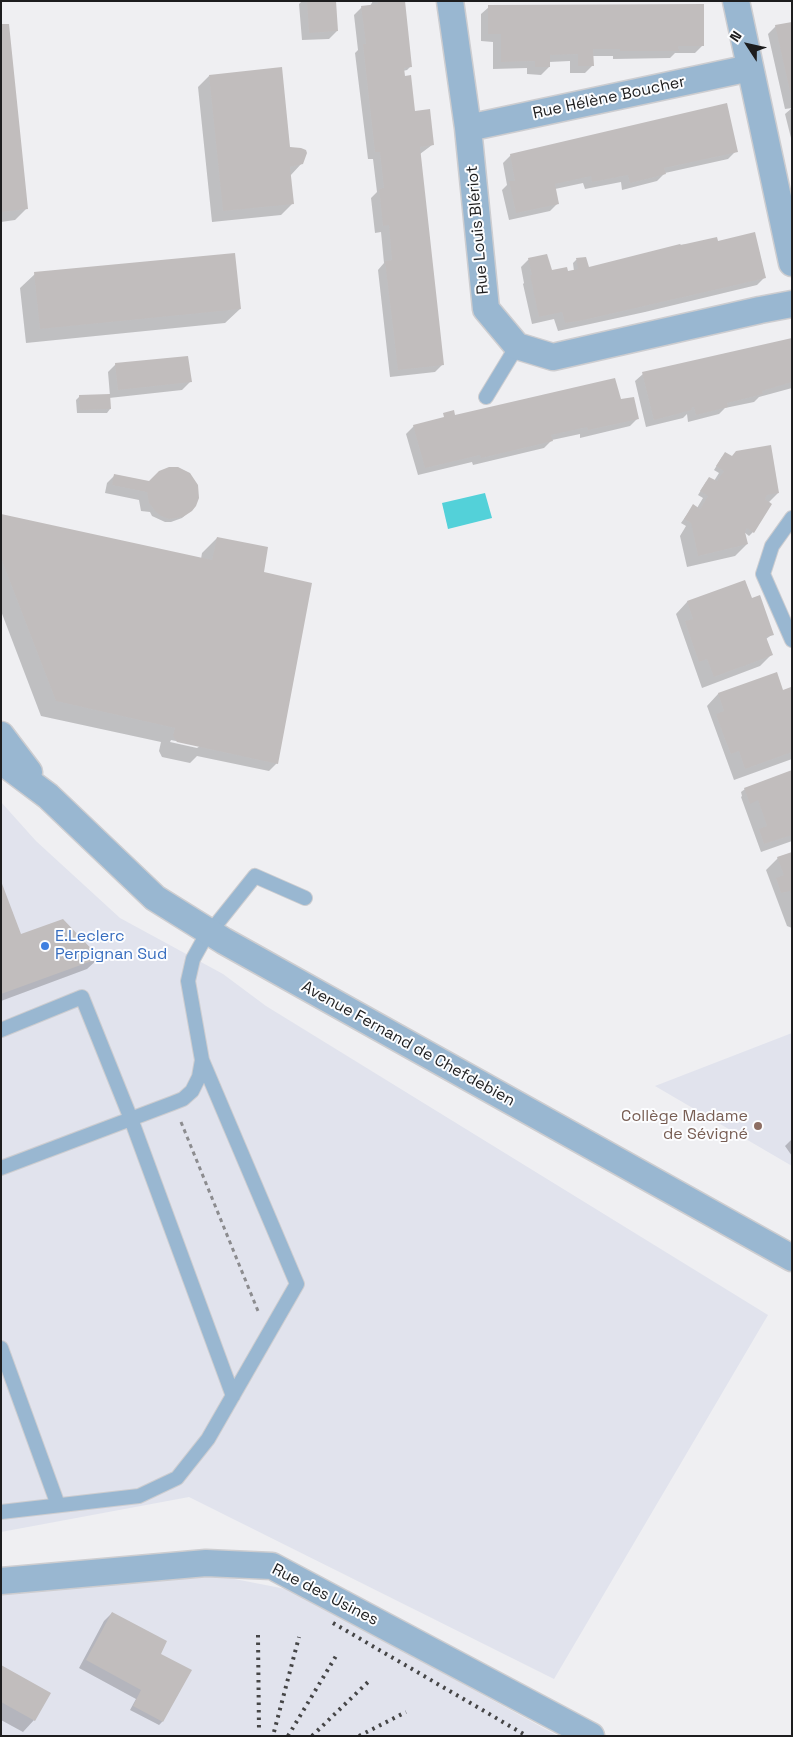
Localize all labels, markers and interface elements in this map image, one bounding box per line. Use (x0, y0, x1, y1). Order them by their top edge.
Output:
north arrow (723, 20, 773, 70)
text: N (726, 27, 746, 45)
street label: Rue Hélène Boucher (531, 72, 687, 124)
street label: Rue Louis Blériot (463, 165, 493, 295)
place label: E.Leclerc Perpignan Sud (55, 927, 167, 965)
marker: E.Leclerc Perpignan Sud (39, 940, 51, 952)
street label: Avenue Fernand de Chefdebien (298, 977, 518, 1111)
place label: Collège Madame de Sévigné (621, 1107, 748, 1145)
marker: Collège Madame de Sévigné (752, 1120, 764, 1132)
street label: Rue des Usines (269, 1560, 381, 1630)

